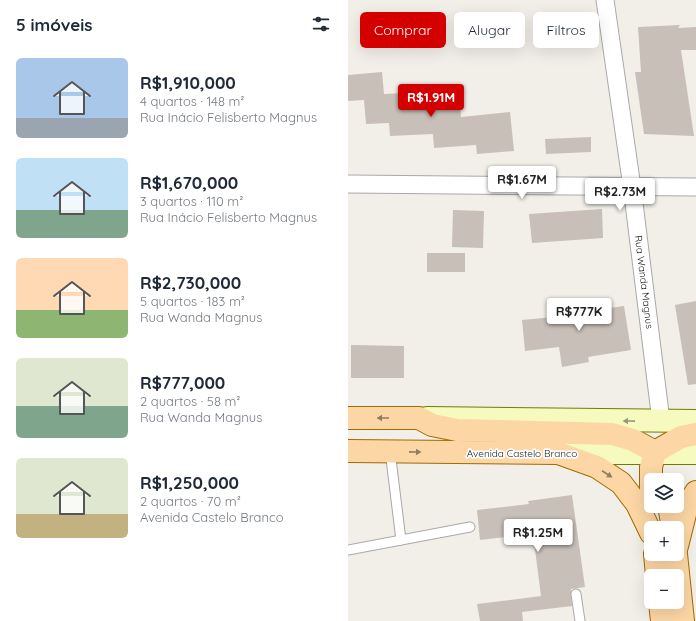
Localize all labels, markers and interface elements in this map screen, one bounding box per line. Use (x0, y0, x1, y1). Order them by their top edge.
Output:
chip: Comprar (360, 12, 446, 48)
chip: Alugar (454, 12, 525, 48)
chip: Filtros (533, 12, 599, 48)
icon: filters (310, 13, 332, 35)
text: 5 imóveis (16, 14, 92, 35)
text: R$1,910,000 (140, 72, 236, 93)
icon: home (48, 74, 96, 122)
pin: R$1.91M (394, 84, 468, 118)
text: R$1.91M (407, 89, 455, 105)
text: 4 quartos · 148 m² (140, 93, 245, 109)
text: Rua Inácio Felisberto Magnus (140, 109, 317, 125)
pin: R$1.67M (485, 166, 559, 200)
text: R$1.67M (497, 171, 547, 187)
text: R$1,670,000 (140, 172, 238, 193)
icon: home (48, 174, 96, 222)
pin: R$2.73M (583, 178, 657, 212)
text: R$2.73M (594, 183, 646, 199)
text: 3 quartos · 110 m² (140, 193, 243, 209)
text: Rua Inácio Felisberto Magnus (140, 209, 317, 225)
street label: Rua Wanda Magnus (632, 235, 656, 330)
text: R$2,730,000 (140, 272, 241, 293)
icon: home (48, 274, 96, 322)
text: 5 quartos · 183 m² (140, 293, 245, 309)
pin: R$777K (546, 298, 612, 332)
text: R$777K (556, 303, 602, 319)
text: Rua Wanda Magnus (140, 309, 262, 325)
text: R$777,000 (140, 372, 225, 393)
icon: home (48, 374, 96, 422)
text: 2 quartos · 58 m² (140, 393, 240, 409)
text: Rua Wanda Magnus (140, 409, 262, 425)
one-way arrow (376, 415, 389, 421)
one-way arrow (622, 418, 635, 424)
street label: Avenida Castelo Branco (467, 447, 577, 460)
one-way arrow (409, 449, 422, 455)
one-way arrow (601, 470, 613, 477)
text: R$1,250,000 (140, 472, 239, 493)
map controls (644, 473, 684, 609)
button: layers (644, 473, 684, 513)
icon: home (48, 474, 96, 522)
text: 2 quartos · 70 m² (140, 493, 241, 509)
text: Avenida Castelo Branco (140, 509, 284, 525)
pin: R$1.25M (501, 519, 575, 553)
button: + (644, 521, 684, 561)
text: R$1.25M (513, 524, 563, 540)
button: − (644, 569, 684, 609)

